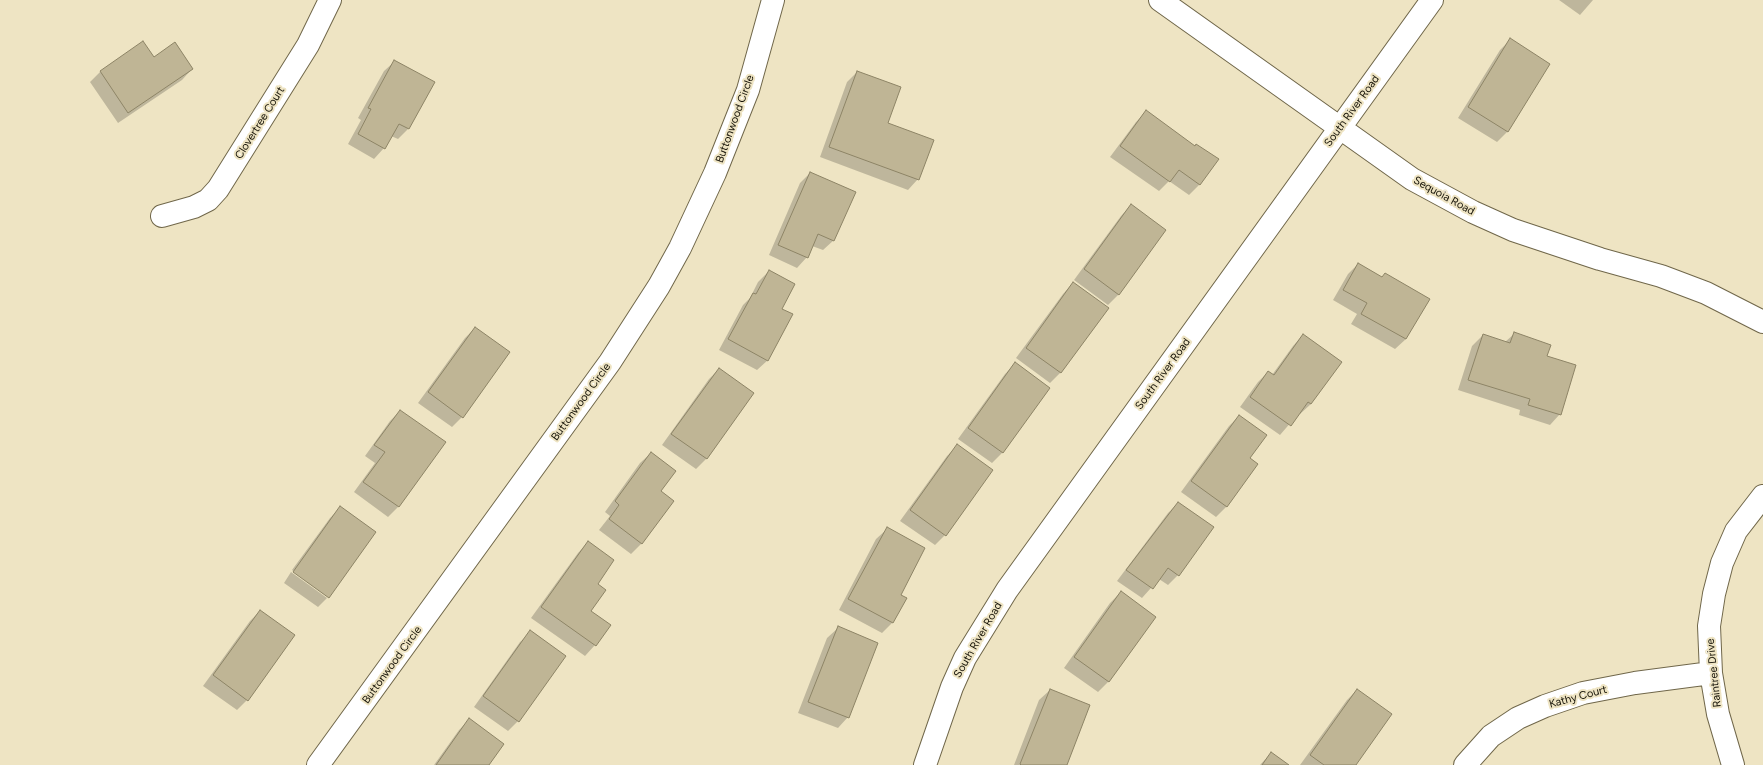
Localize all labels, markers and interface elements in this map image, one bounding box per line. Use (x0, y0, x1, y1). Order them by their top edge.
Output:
street label: Buttonwood Circle (713, 73, 757, 165)
street label: South River Road (1322, 73, 1382, 149)
street label: Clovertree Court (232, 84, 288, 162)
street label: Sequoia Road (1411, 174, 1477, 218)
street label: South River Road (1133, 336, 1193, 412)
street label: Buttonwood Circle (548, 361, 614, 443)
street label: South River Road (951, 600, 1005, 680)
street label: Buttonwood Circle (359, 624, 425, 706)
street label: Raintree Drive (1704, 638, 1724, 708)
street label: Kathy Court (1548, 683, 1608, 711)

